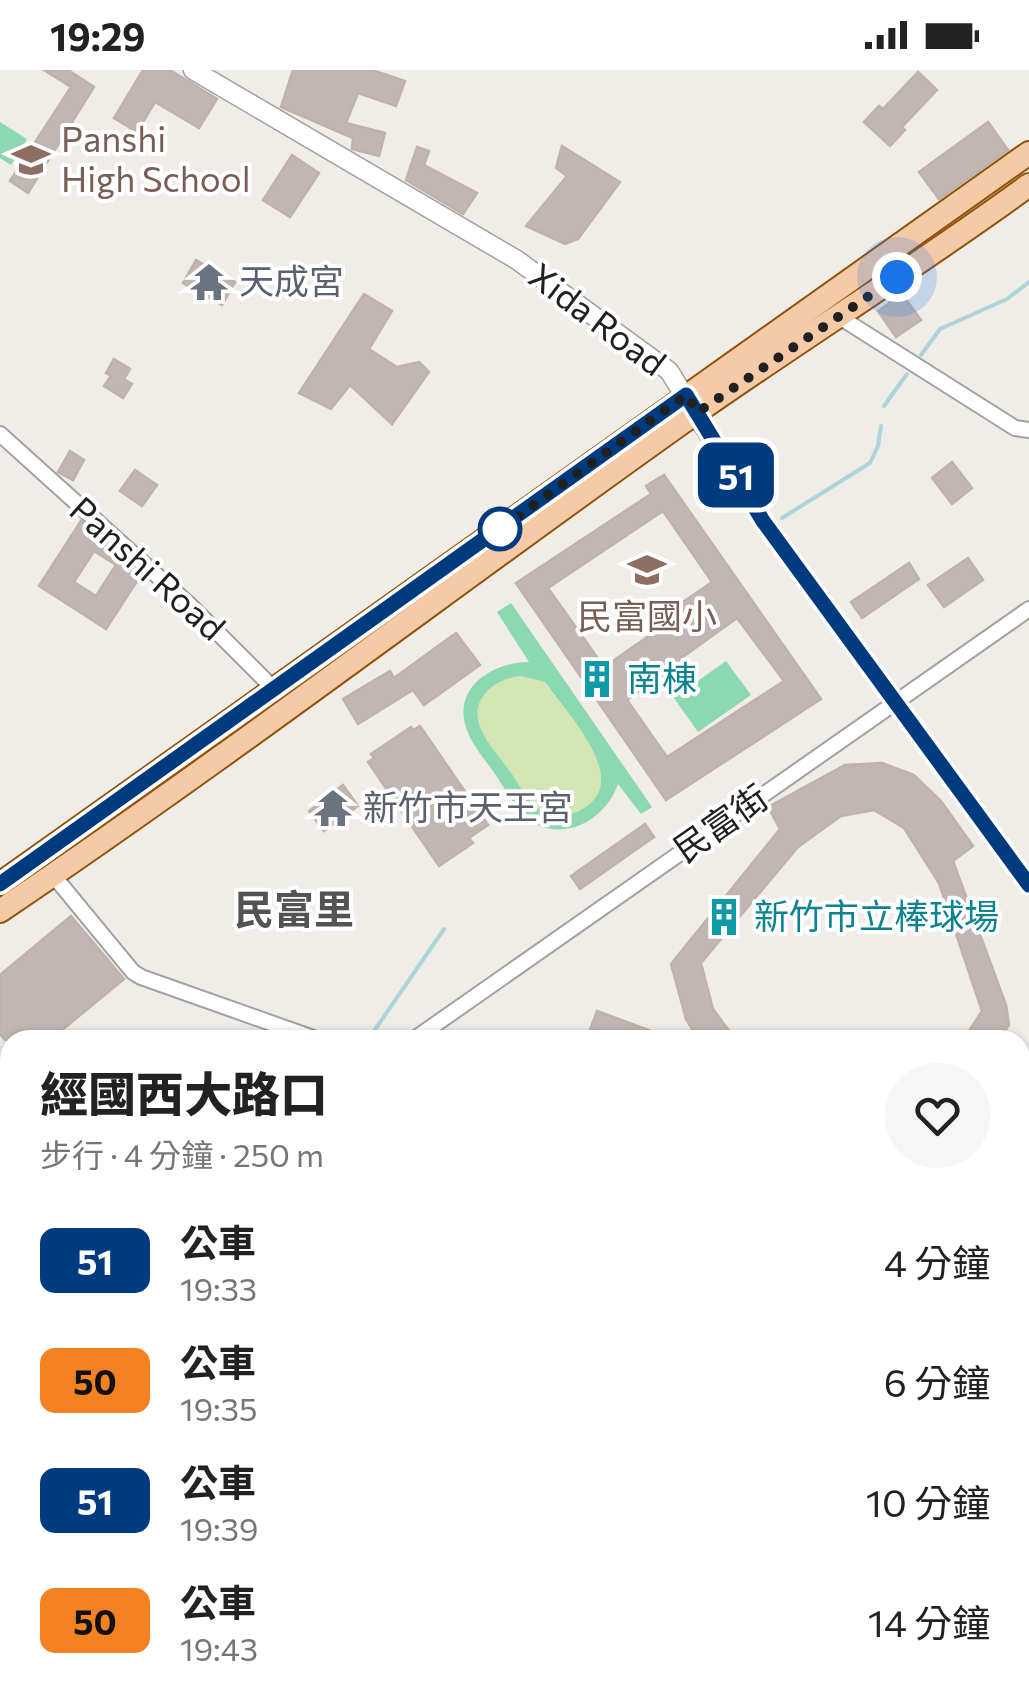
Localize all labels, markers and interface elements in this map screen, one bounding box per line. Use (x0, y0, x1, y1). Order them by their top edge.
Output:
text: 19:29 (50, 12, 146, 59)
place label: Panshi High School (61, 116, 251, 199)
school or university icon: Panshi High School (10, 139, 52, 181)
your location (872, 252, 922, 302)
street label: Xida Road (522, 253, 675, 383)
place label: 天成宮 (239, 258, 344, 301)
temple icon: 天成宮 (188, 261, 230, 303)
line badge: 51 (691, 442, 781, 508)
text: 51 (718, 454, 754, 497)
street label: Panshi Road (62, 486, 235, 648)
unlabelled marker (479, 508, 521, 550)
school or university icon: 民富國小 (626, 549, 668, 591)
place label: 民富國小 (577, 593, 717, 636)
place label: 南棟 (627, 655, 697, 698)
building icon: 南棟 (576, 658, 618, 700)
street label: 民富街 (664, 774, 775, 870)
place label: 新竹市天王宮 (363, 784, 573, 827)
temple icon: 新竹市天王宮 (312, 787, 354, 829)
district label: 民富里 (234, 883, 354, 932)
place label: 新竹市立棒球場 (754, 893, 999, 936)
building icon: 新竹市立棒球場 (703, 896, 745, 938)
text: 經國西大路口 (40, 1063, 328, 1122)
button: heart (885, 1063, 990, 1168)
text: 步行 · 4 分鐘 · 250 m (40, 1134, 324, 1174)
text: 公車 (180, 1218, 256, 1265)
text: 4 分鐘 (884, 1238, 990, 1285)
text: 51 (77, 1239, 113, 1282)
text: 19:33 (180, 1268, 257, 1308)
text: 公車 (180, 1338, 256, 1385)
text: 6 分鐘 (884, 1358, 990, 1405)
text: 50 (73, 1359, 117, 1402)
text: 19:35 (180, 1388, 257, 1428)
text: 公車 (180, 1458, 256, 1505)
text: 10 分鐘 (866, 1478, 990, 1525)
text: 51 (77, 1479, 113, 1522)
text: 19:39 (180, 1508, 258, 1548)
text: 公車 (180, 1578, 256, 1625)
text: 14 分鐘 (868, 1598, 990, 1645)
text: 50 (73, 1599, 117, 1642)
text: 19:43 (180, 1628, 258, 1668)

